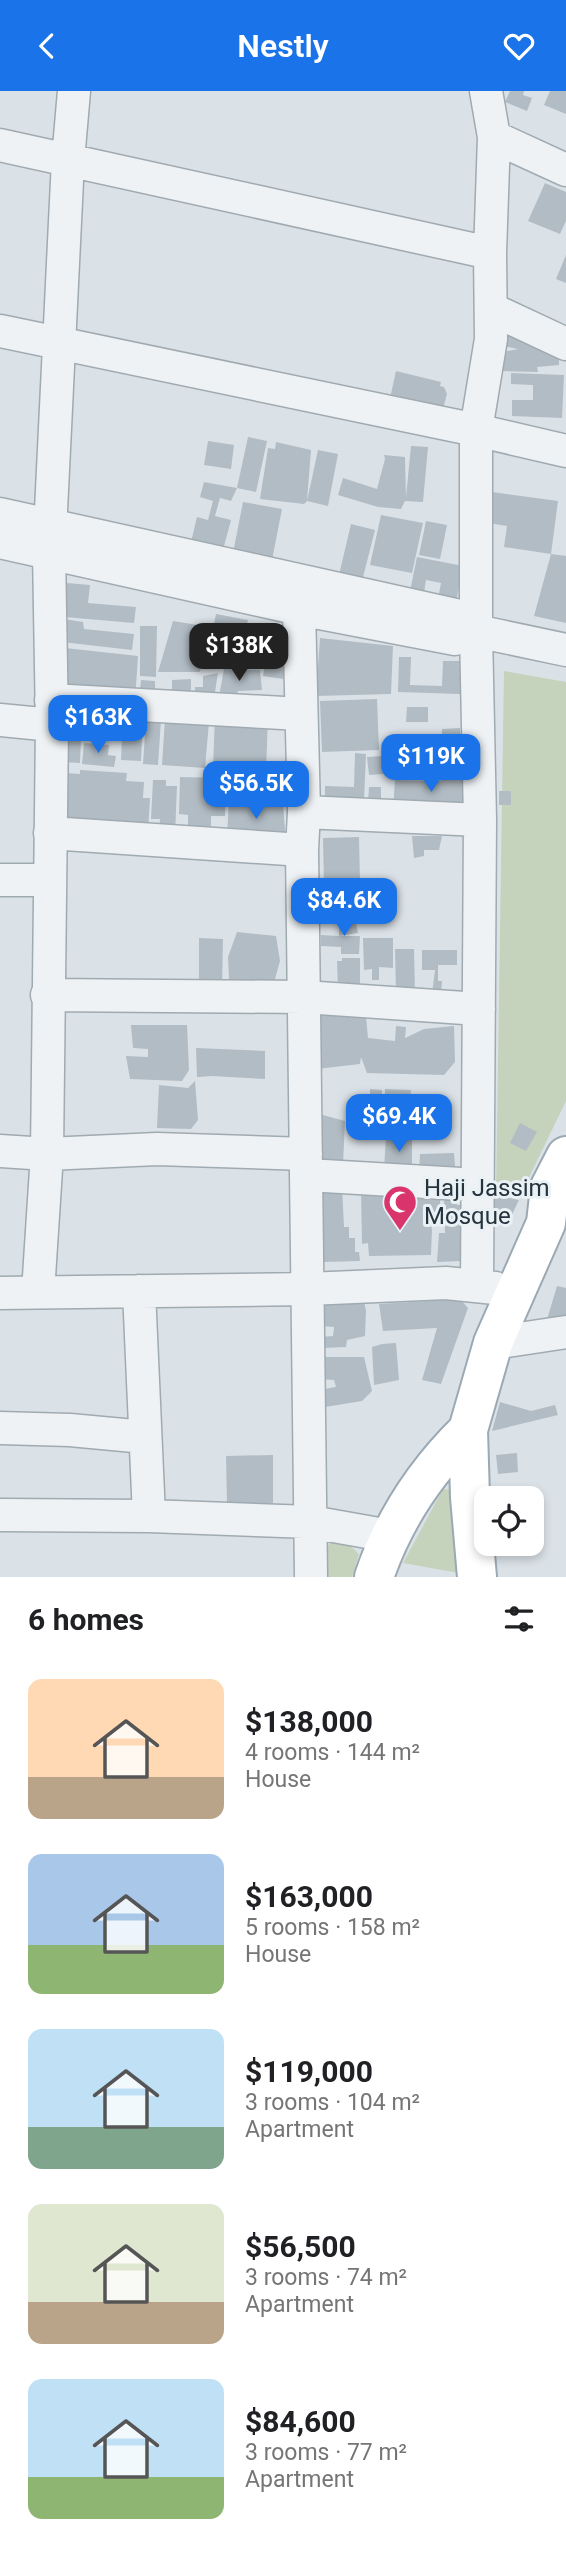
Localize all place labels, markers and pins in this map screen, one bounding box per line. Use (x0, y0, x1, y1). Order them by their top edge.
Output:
pin: $138K (190, 623, 288, 683)
pin: $163K (49, 695, 147, 755)
pin: $119K (382, 735, 480, 794)
pin: $56.5K (199, 761, 313, 821)
pin: $84.6K (287, 879, 401, 938)
pin: $69.4K (342, 1095, 456, 1154)
place label: Haji Jassim Mosque (424, 1174, 550, 1230)
mosque icon: Haji Jassim Mosque (381, 1183, 419, 1232)

